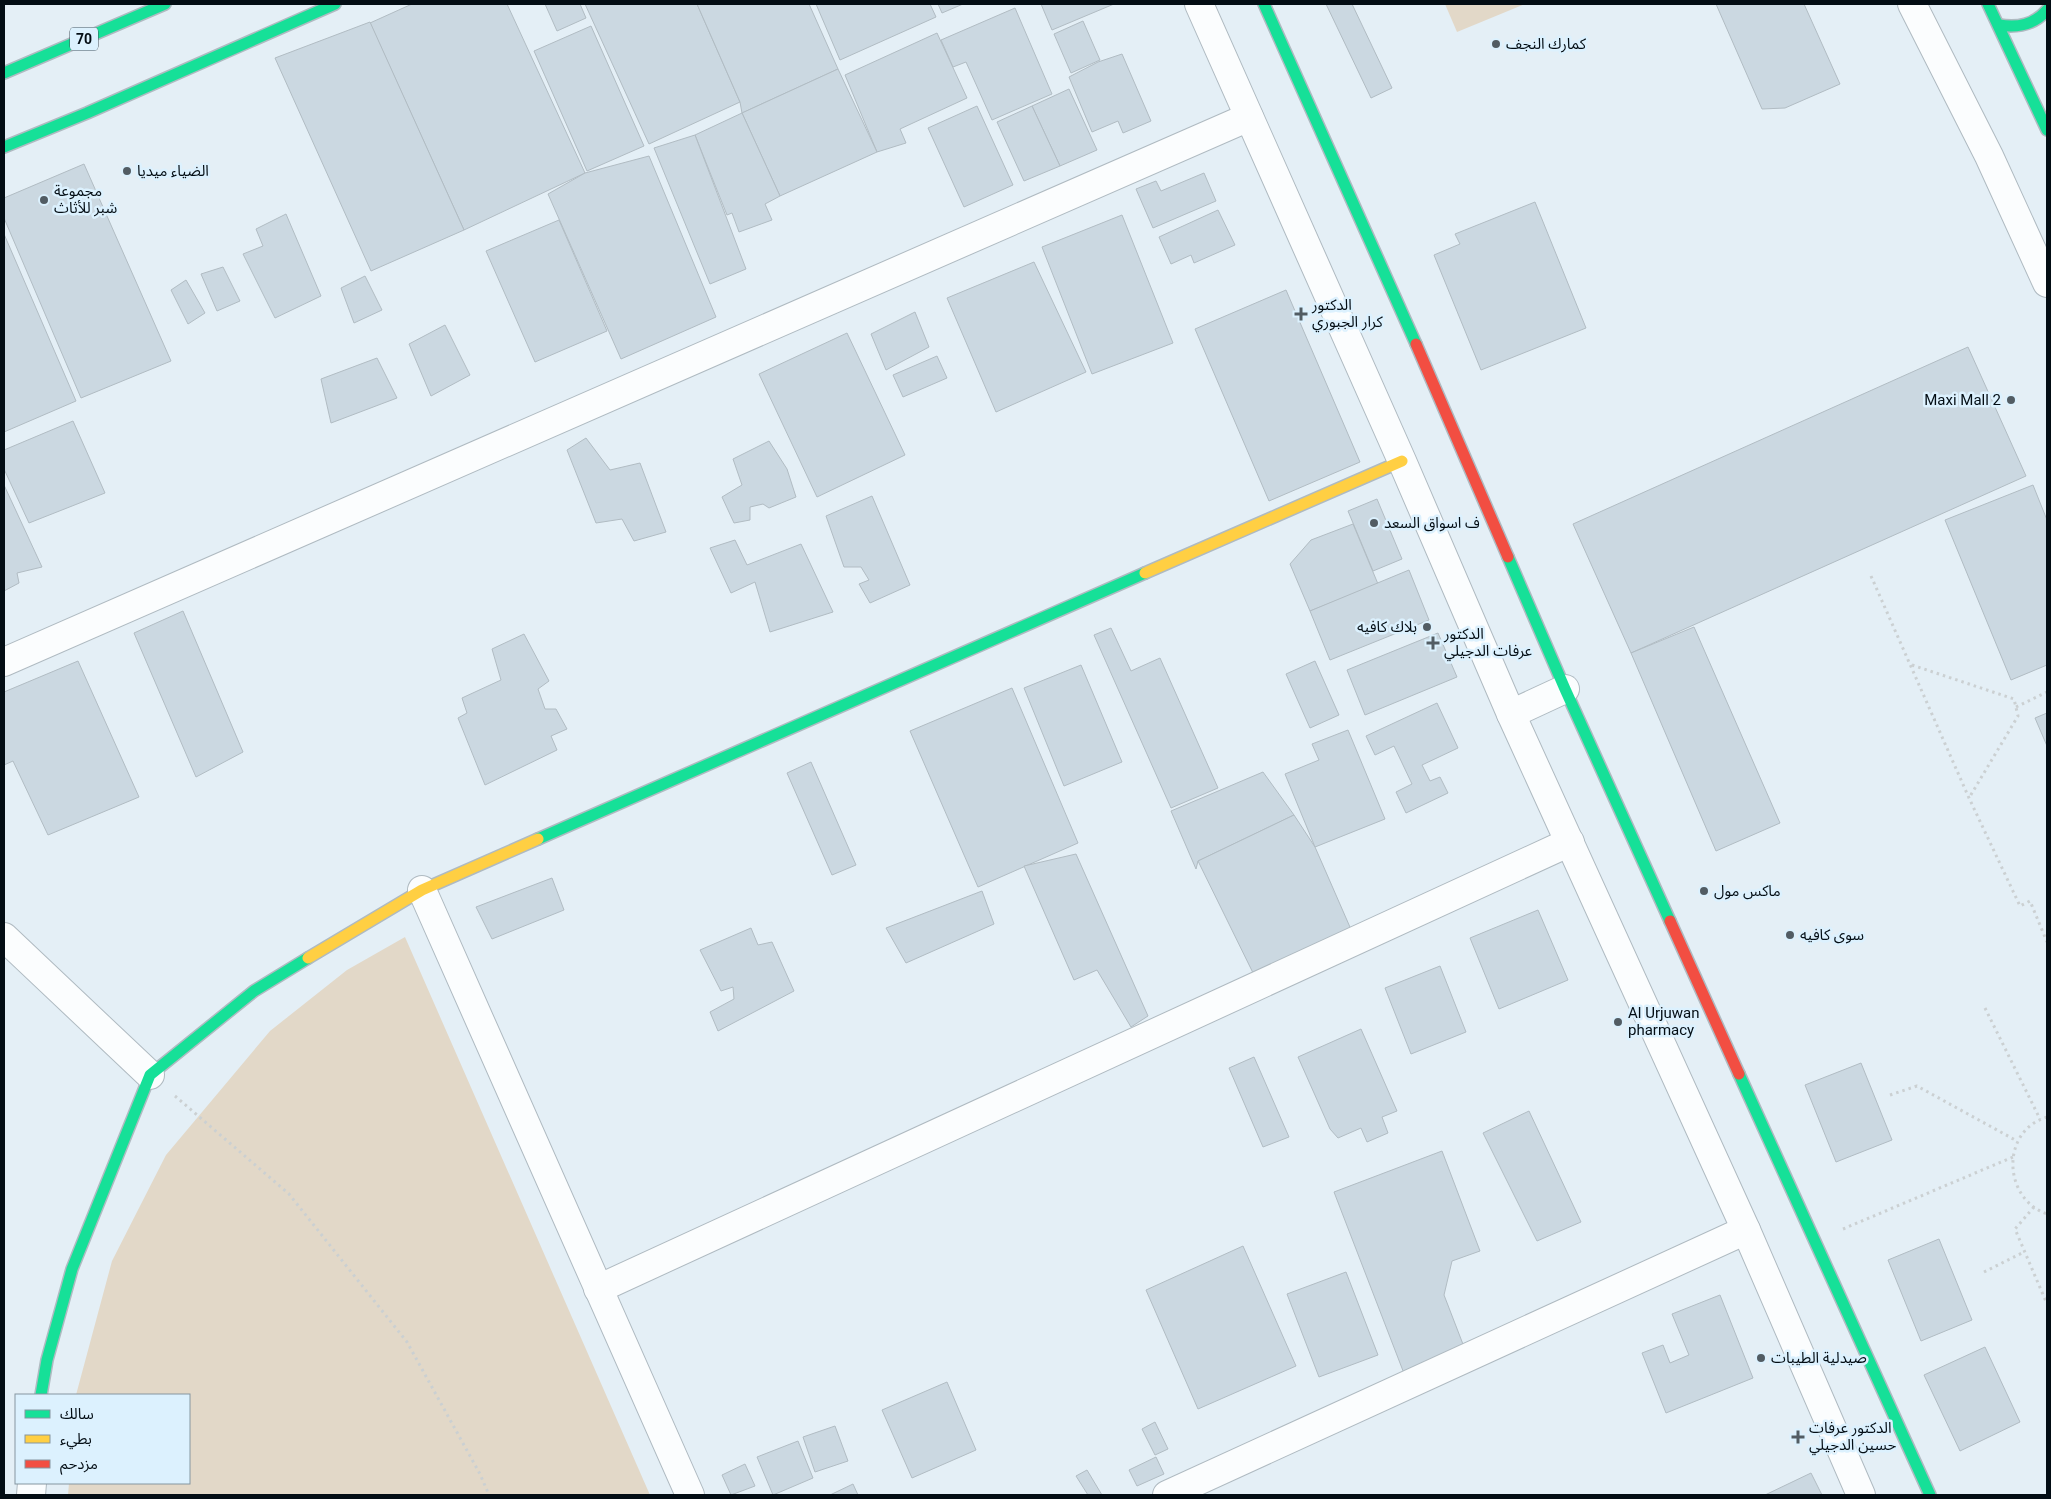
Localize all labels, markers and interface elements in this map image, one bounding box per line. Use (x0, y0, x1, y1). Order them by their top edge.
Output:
road number: 70 (70, 28, 98, 50)
place label: كمارك النجف (1506, 35, 1587, 53)
marker: كمارك النجف (1490, 38, 1502, 50)
place label: الضياء ميديا (137, 162, 209, 180)
marker: الضياء ميديا (121, 165, 133, 177)
place label: مجموعة شبر للأثاث (54, 182, 117, 217)
marker: مجموعة شبر للأثاث (38, 194, 50, 206)
place label: الدكتور كرار الجبوري (1311, 296, 1384, 333)
marker: الدكتور كرار الجبوري (1294, 307, 1308, 321)
place label: Maxi Mall 2 (1924, 391, 2001, 409)
marker: Maxi Mall 2 (2005, 394, 2017, 406)
place label: ف اسواق السعد (1384, 514, 1480, 532)
marker: ف اسواق السعد (1368, 517, 1380, 529)
place label: بلاك كافيه (1357, 618, 1417, 636)
marker: بلاك كافيه (1421, 621, 1433, 633)
place label: الدكتور عرفات الدجيلي (1443, 625, 1533, 662)
marker: الدكتور عرفات الدجيلي (1426, 636, 1440, 650)
place label: ماكس مول (1714, 882, 1781, 900)
marker: ماكس مول (1698, 885, 1710, 897)
place label: سوى كافيه (1800, 926, 1864, 944)
marker: سوى كافيه (1784, 929, 1796, 941)
place label: Al Urjuwan pharmacy (1628, 1004, 1700, 1039)
marker: Al Urjuwan pharmacy (1612, 1016, 1624, 1028)
place label: صيدلية الطيبات (1771, 1349, 1867, 1367)
marker: صيدلية الطيبات (1755, 1352, 1767, 1364)
legend (15, 1394, 190, 1484)
text: سالك (60, 1405, 94, 1423)
place label: الدكتور عرفات حسين الدجيلي (1809, 1419, 1896, 1456)
text: بطيء (60, 1430, 92, 1450)
marker: الدكتور عرفات حسين الدجيلي (1791, 1430, 1805, 1444)
text: مزدحم (60, 1455, 98, 1475)

